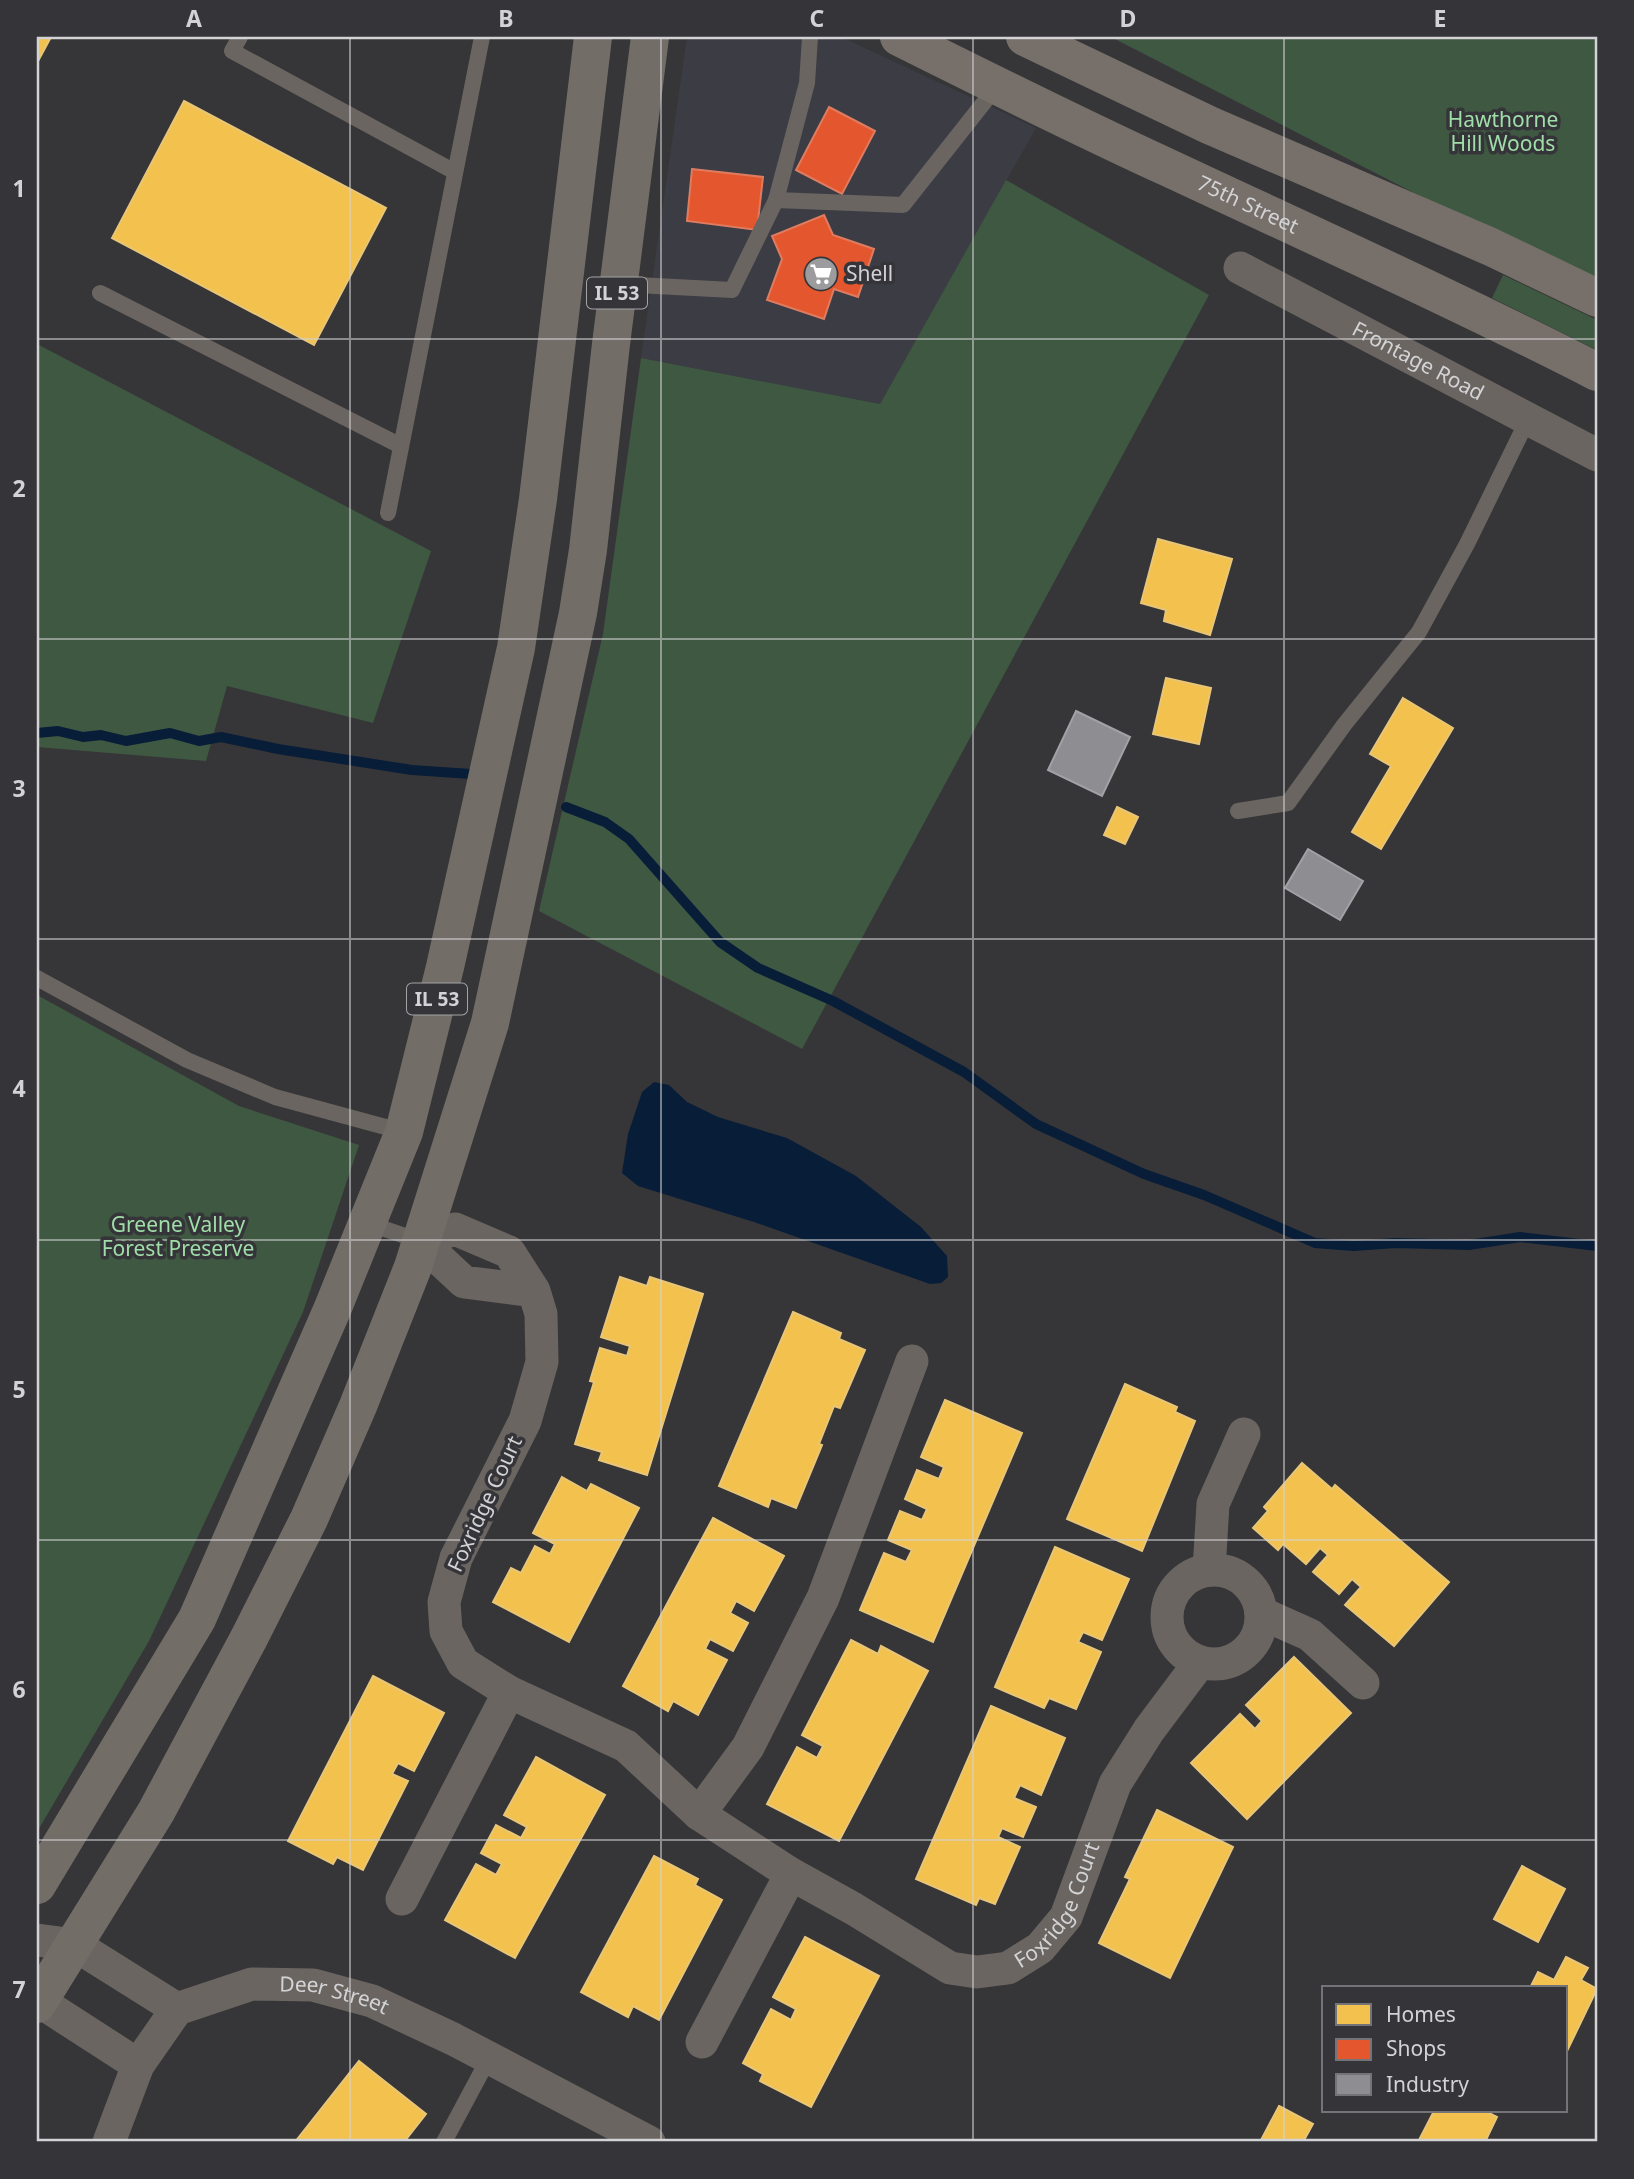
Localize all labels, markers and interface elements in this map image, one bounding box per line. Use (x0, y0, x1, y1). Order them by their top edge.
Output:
text: A (186, 2, 202, 34)
text: B (498, 2, 514, 34)
text: C (810, 2, 825, 34)
text: D (1120, 2, 1136, 34)
text: E (1434, 2, 1446, 34)
park label: Hawthorne Hill Woods (1448, 105, 1558, 157)
street label: 75th Street (1193, 168, 1304, 240)
text: 1 (12, 172, 26, 204)
supermarket icon: Shell (802, 255, 840, 293)
place label: Shell (846, 259, 893, 287)
road number: IL 53 (587, 278, 647, 308)
street label: Frontage Road (1348, 314, 1489, 406)
text: 2 (12, 472, 26, 504)
text: 3 (12, 772, 26, 804)
road number: IL 53 (407, 984, 467, 1015)
text: 4 (12, 1072, 26, 1104)
park label: Greene Valley Forest Preserve (102, 1210, 254, 1262)
text: 5 (12, 1373, 26, 1405)
street label: Foxridge Court (440, 1431, 528, 1576)
text: 6 (12, 1673, 26, 1705)
street label: Foxridge Court (1008, 1838, 1106, 1974)
street label: Deer Street (279, 1969, 394, 2020)
text: 7 (12, 1973, 26, 2005)
legend (1322, 1986, 1568, 2112)
text: Homes (1386, 2000, 1456, 2028)
text: Shops (1386, 2034, 1446, 2062)
text: Industry (1386, 2070, 1469, 2098)

